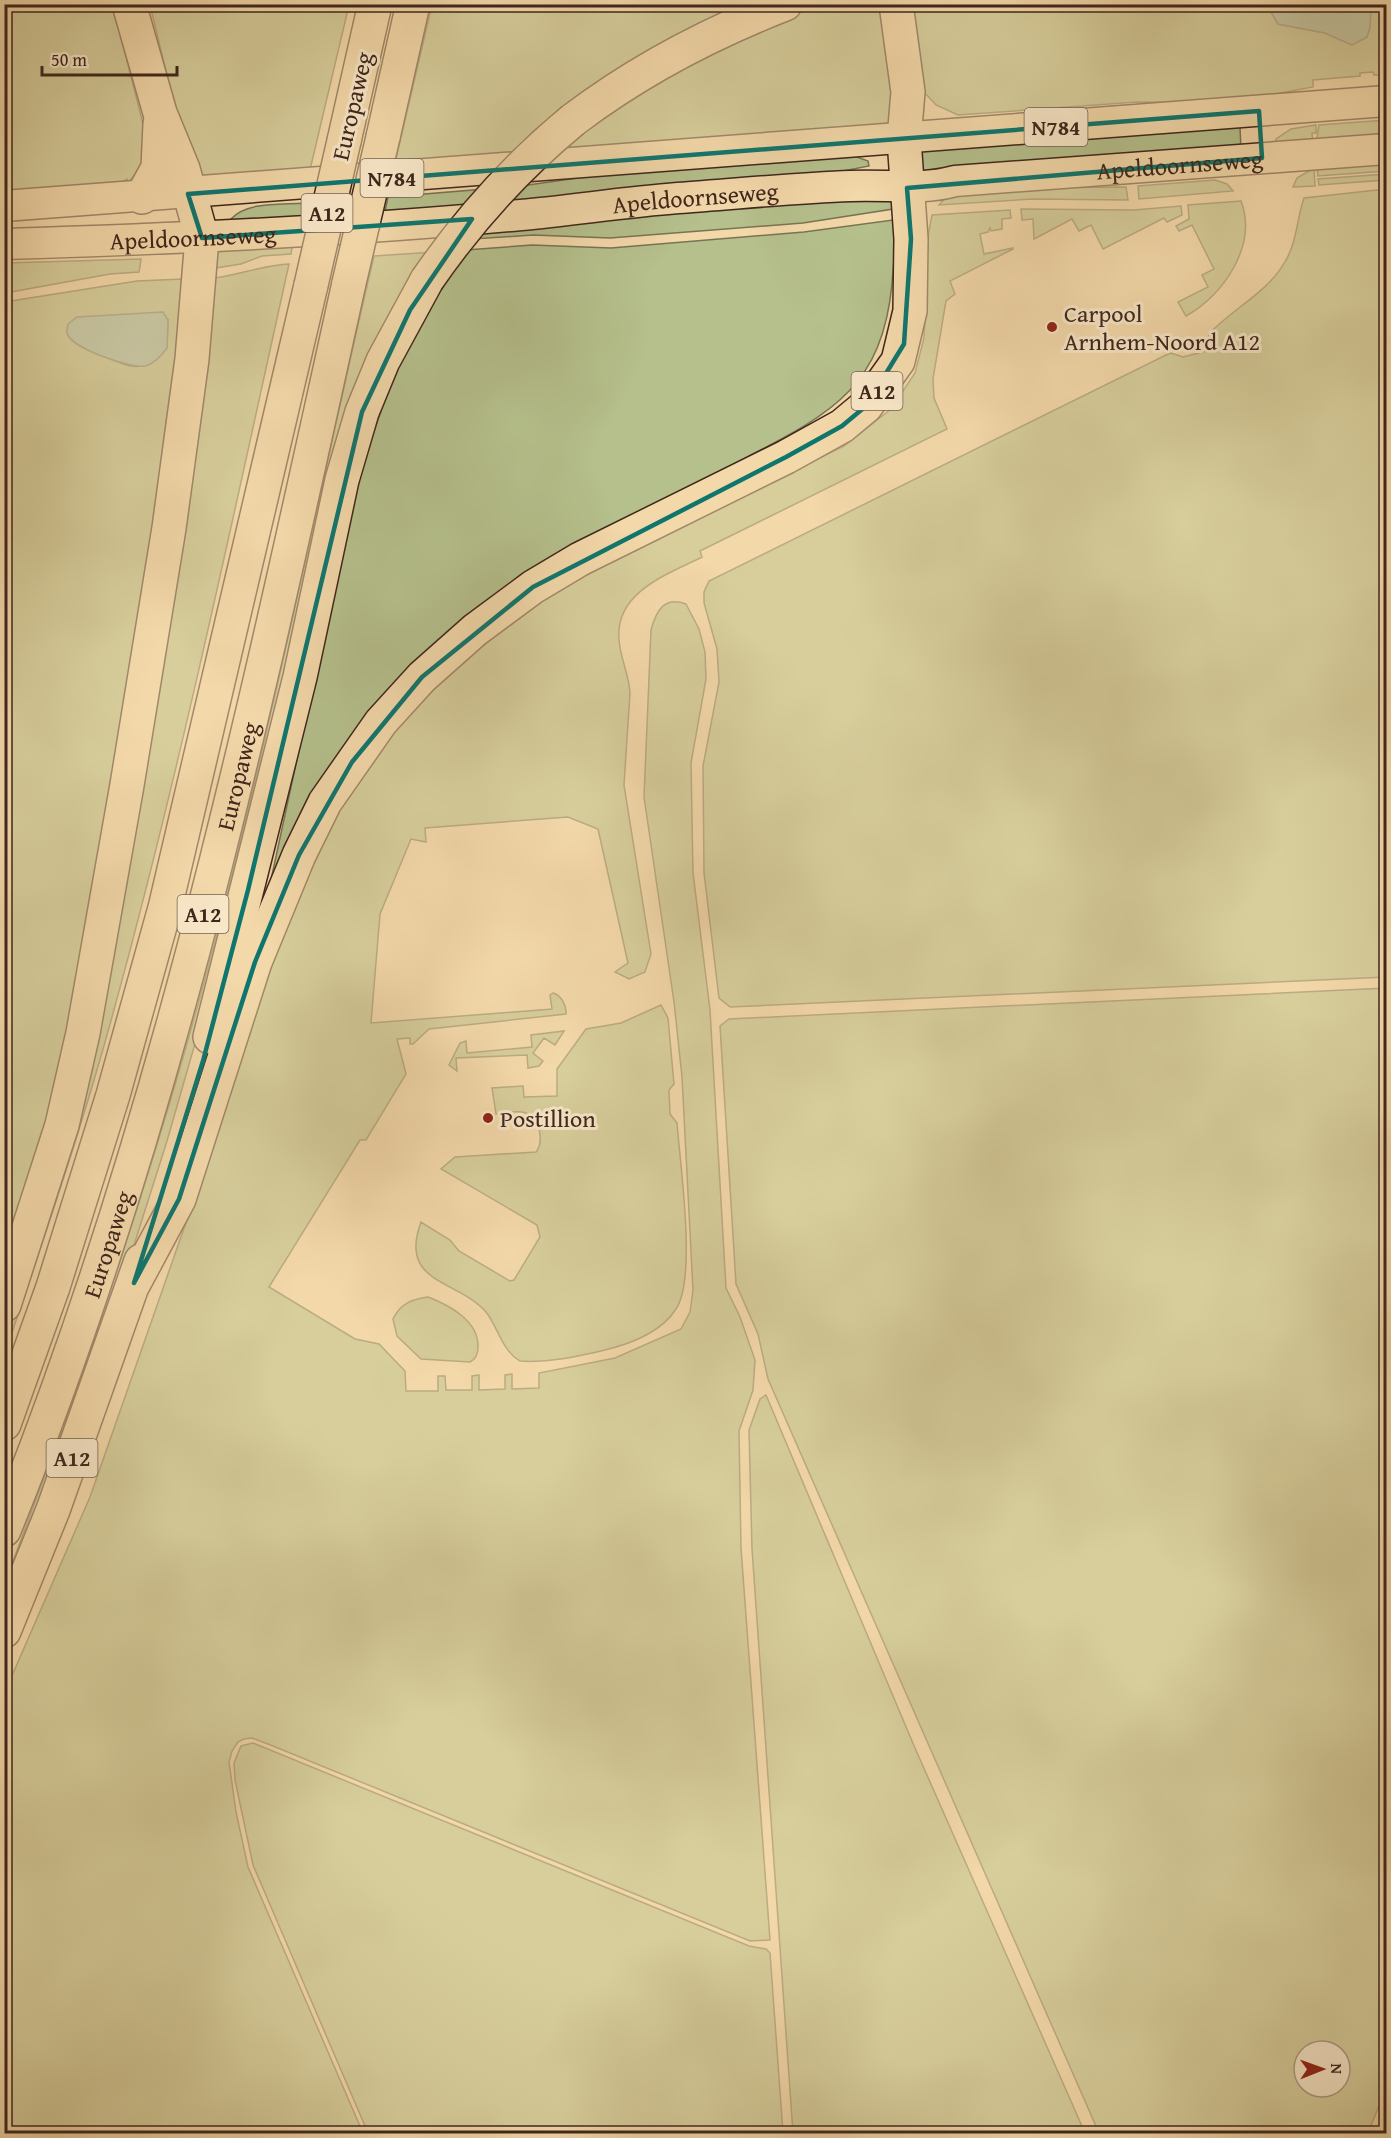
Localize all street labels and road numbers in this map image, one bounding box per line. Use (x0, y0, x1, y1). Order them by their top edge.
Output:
street label: Europaweg (323, 48, 382, 164)
road number: N784 (1024, 108, 1088, 146)
street label: Apeldoornseweg (1095, 141, 1264, 188)
road number: N784 (360, 159, 424, 197)
street label: Apeldoornseweg (610, 173, 780, 222)
road number: A12 (302, 194, 352, 232)
street label: Apeldoornseweg (109, 215, 277, 258)
road number: A12 (852, 372, 902, 410)
street label: Europaweg (207, 718, 267, 834)
road number: A12 (178, 895, 228, 933)
street label: Europaweg (74, 1186, 141, 1302)
road number: A12 (46, 1439, 98, 1477)

